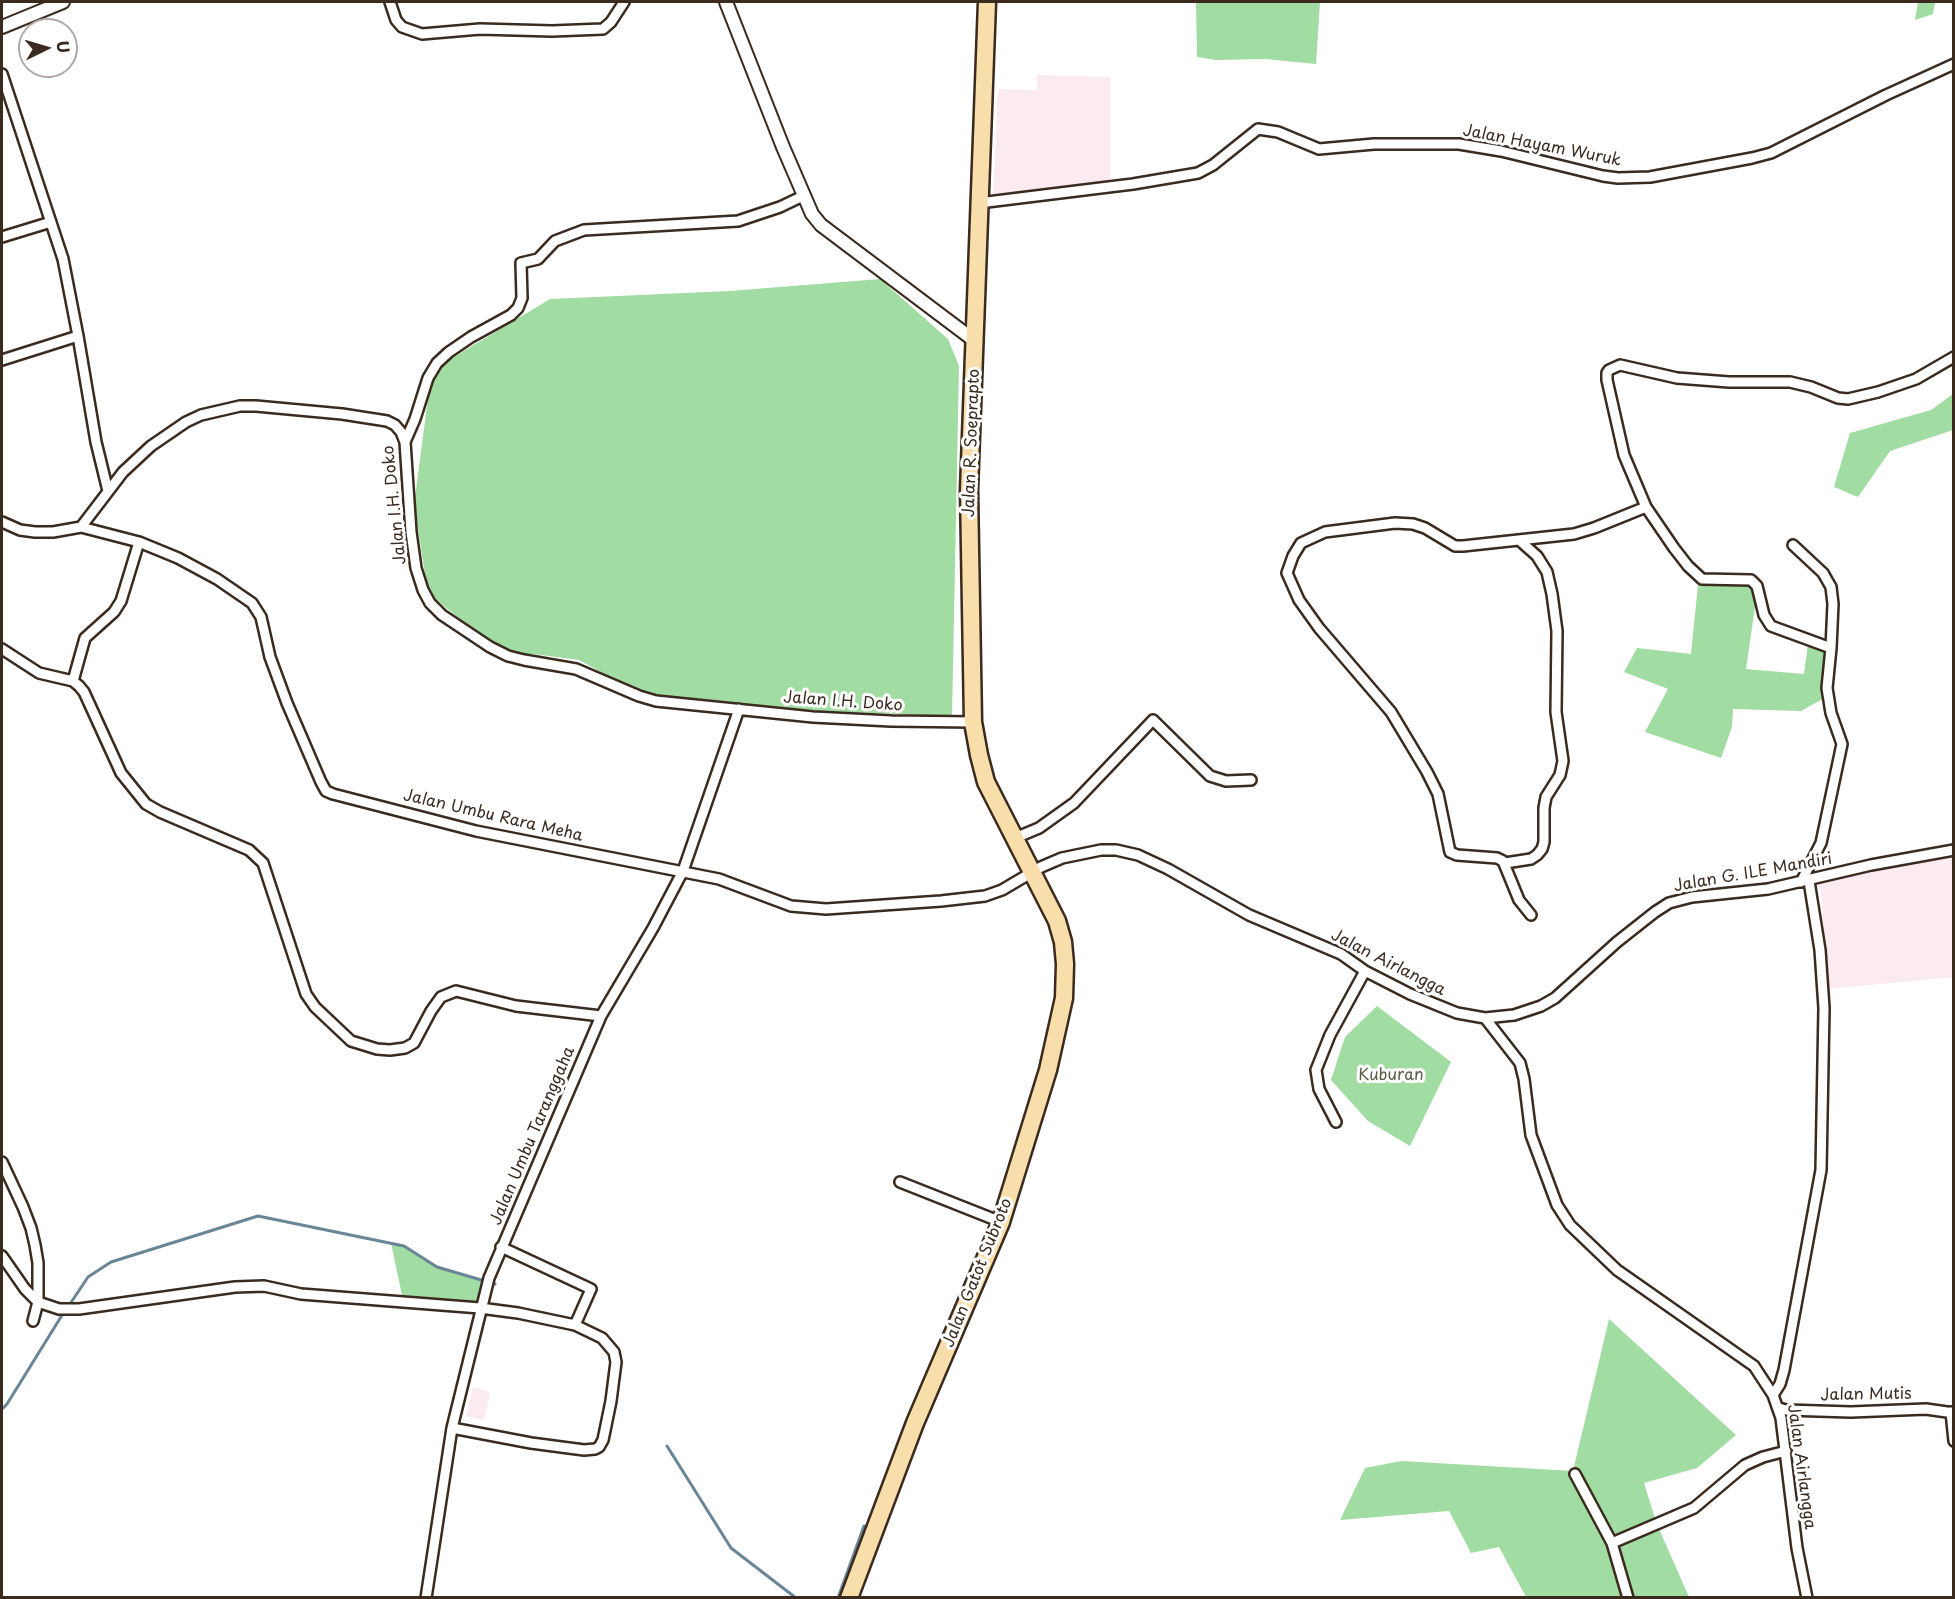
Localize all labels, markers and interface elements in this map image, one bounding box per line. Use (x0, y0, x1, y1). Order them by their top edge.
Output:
north arrow (18, 18, 78, 78)
text: U (51, 39, 76, 54)
street label: Jalan Hayam Wuruk (1461, 121, 1623, 171)
street label: Jalan R. Soeprapto (960, 369, 984, 517)
street label: Jalan I.H. Doko (379, 445, 411, 565)
street label: Jalan I.H. Doko (783, 688, 903, 716)
street label: Jalan Umbu Rara Meha (401, 786, 585, 846)
street label: Jalan G. ILE Mandiri (1672, 850, 1834, 896)
street label: Jalan Airlangga (1328, 926, 1448, 1000)
street label: Jalan Umbu Taranggaha (487, 1044, 579, 1228)
park label: Kuburan (1358, 1066, 1424, 1086)
street label: Jalan Gatot Subroto (939, 1196, 1017, 1350)
street label: Jalan Mutis (1820, 1385, 1912, 1405)
street label: Jalan Airlangga (1783, 1403, 1819, 1531)

